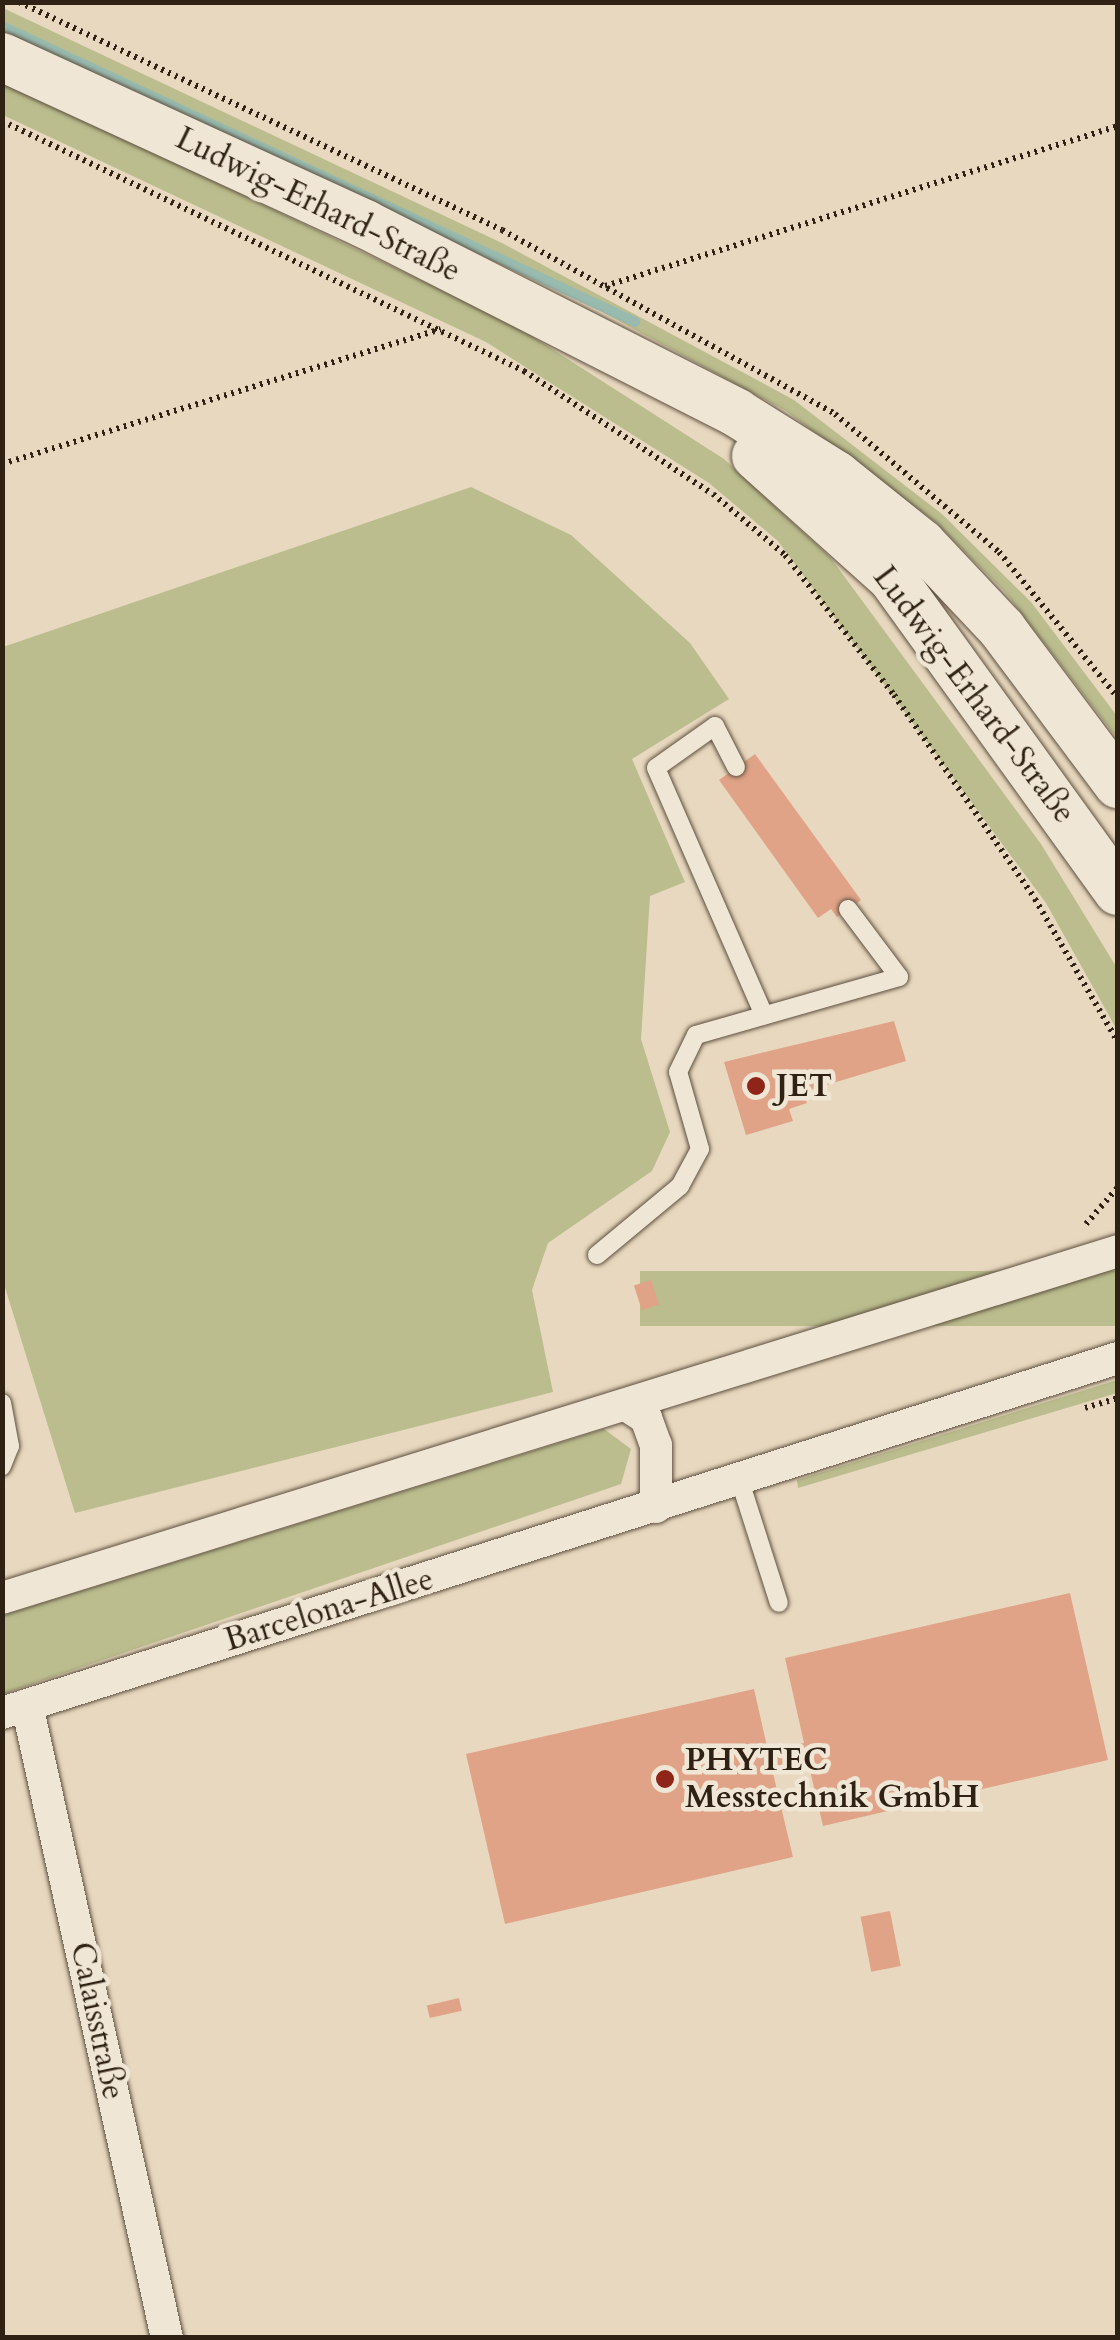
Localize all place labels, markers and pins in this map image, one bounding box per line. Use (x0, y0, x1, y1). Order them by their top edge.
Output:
place label: JET (776, 1067, 832, 1105)
marker: JET (745, 1075, 767, 1097)
place label: PHYTEC Messtechnik GmbH (685, 1742, 979, 1817)
marker: PHYTEC Messtechnik GmbH (654, 1768, 676, 1790)

